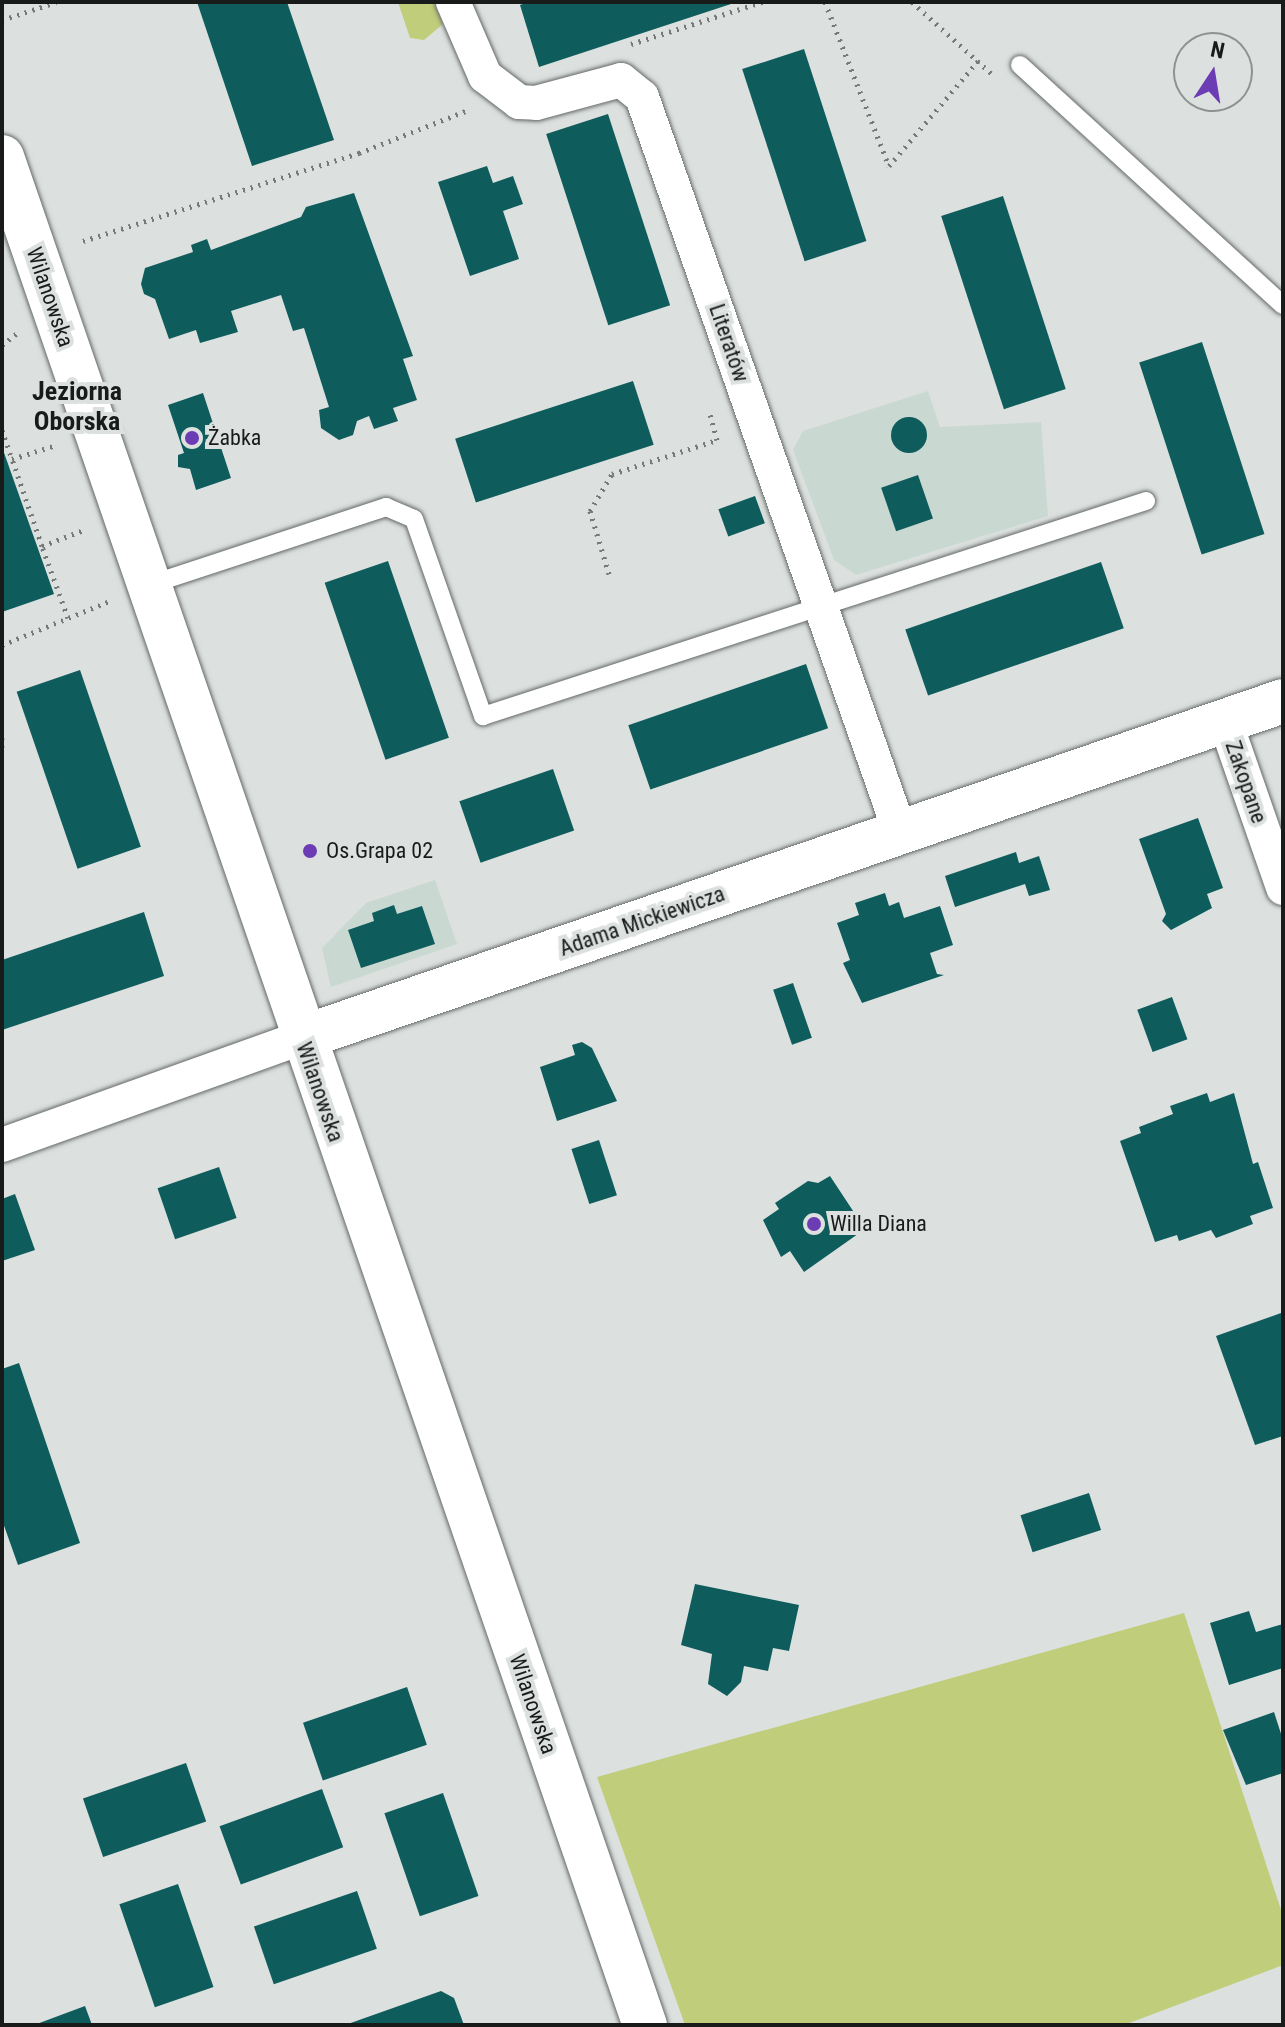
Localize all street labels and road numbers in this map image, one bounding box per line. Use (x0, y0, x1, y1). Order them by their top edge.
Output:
street label: Wilanowska (21, 244, 79, 350)
street label: Literatów (703, 301, 755, 385)
street label: Zakopane (1220, 737, 1272, 827)
street label: Adama Mickiewicza (556, 880, 728, 962)
street label: Wilanowska (291, 1039, 349, 1145)
street label: Wilanowska (504, 1651, 562, 1757)

